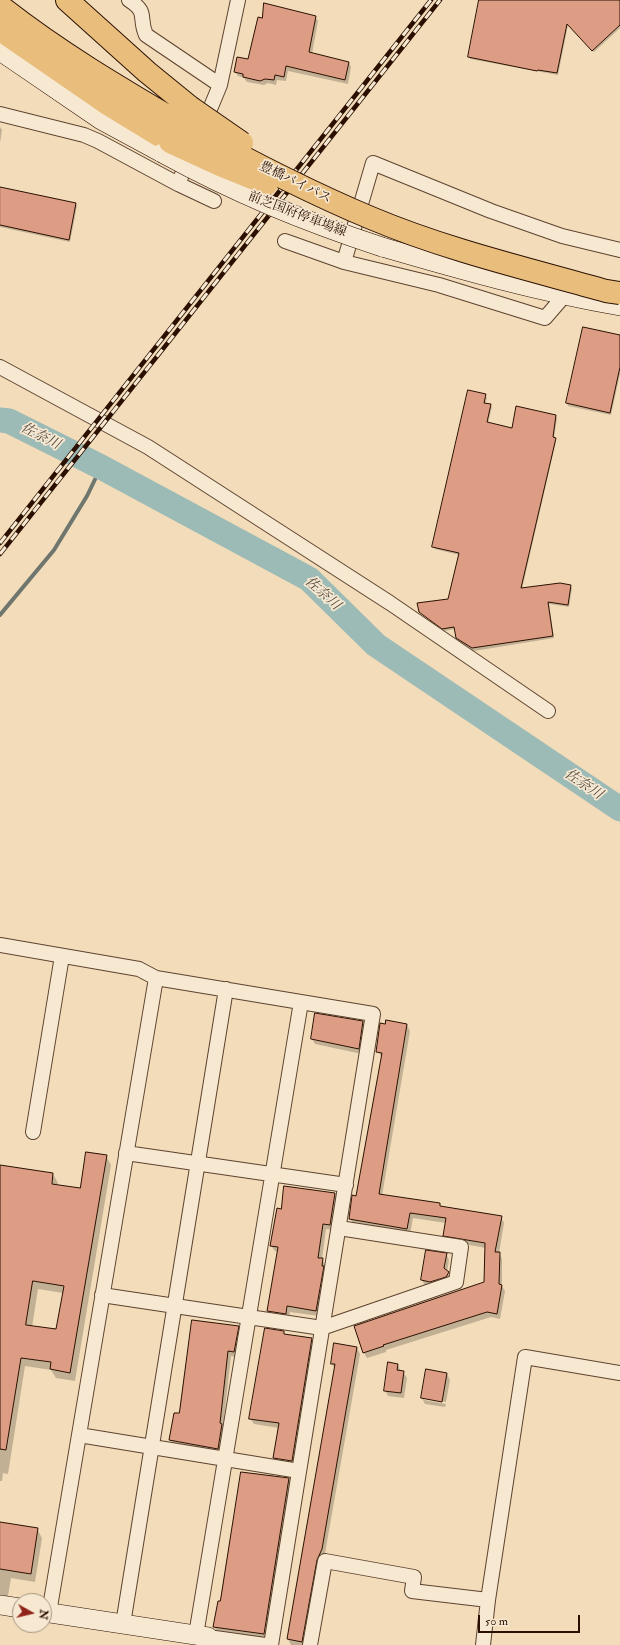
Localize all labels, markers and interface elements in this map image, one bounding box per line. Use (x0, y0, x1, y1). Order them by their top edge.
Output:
street label: 豊橋バイパス (257, 159, 333, 207)
street label: 前芝国府停車場線 (246, 189, 348, 241)
water label: 佐奈川 (17, 420, 63, 454)
water label: 佐奈川 (301, 574, 343, 614)
water label: 佐奈川 (561, 766, 605, 804)
north arrow (12, 1593, 52, 1633)
scale bar (480, 1607, 582, 1633)
text: N (36, 1609, 51, 1620)
text: 50 m (485, 1614, 508, 1629)

